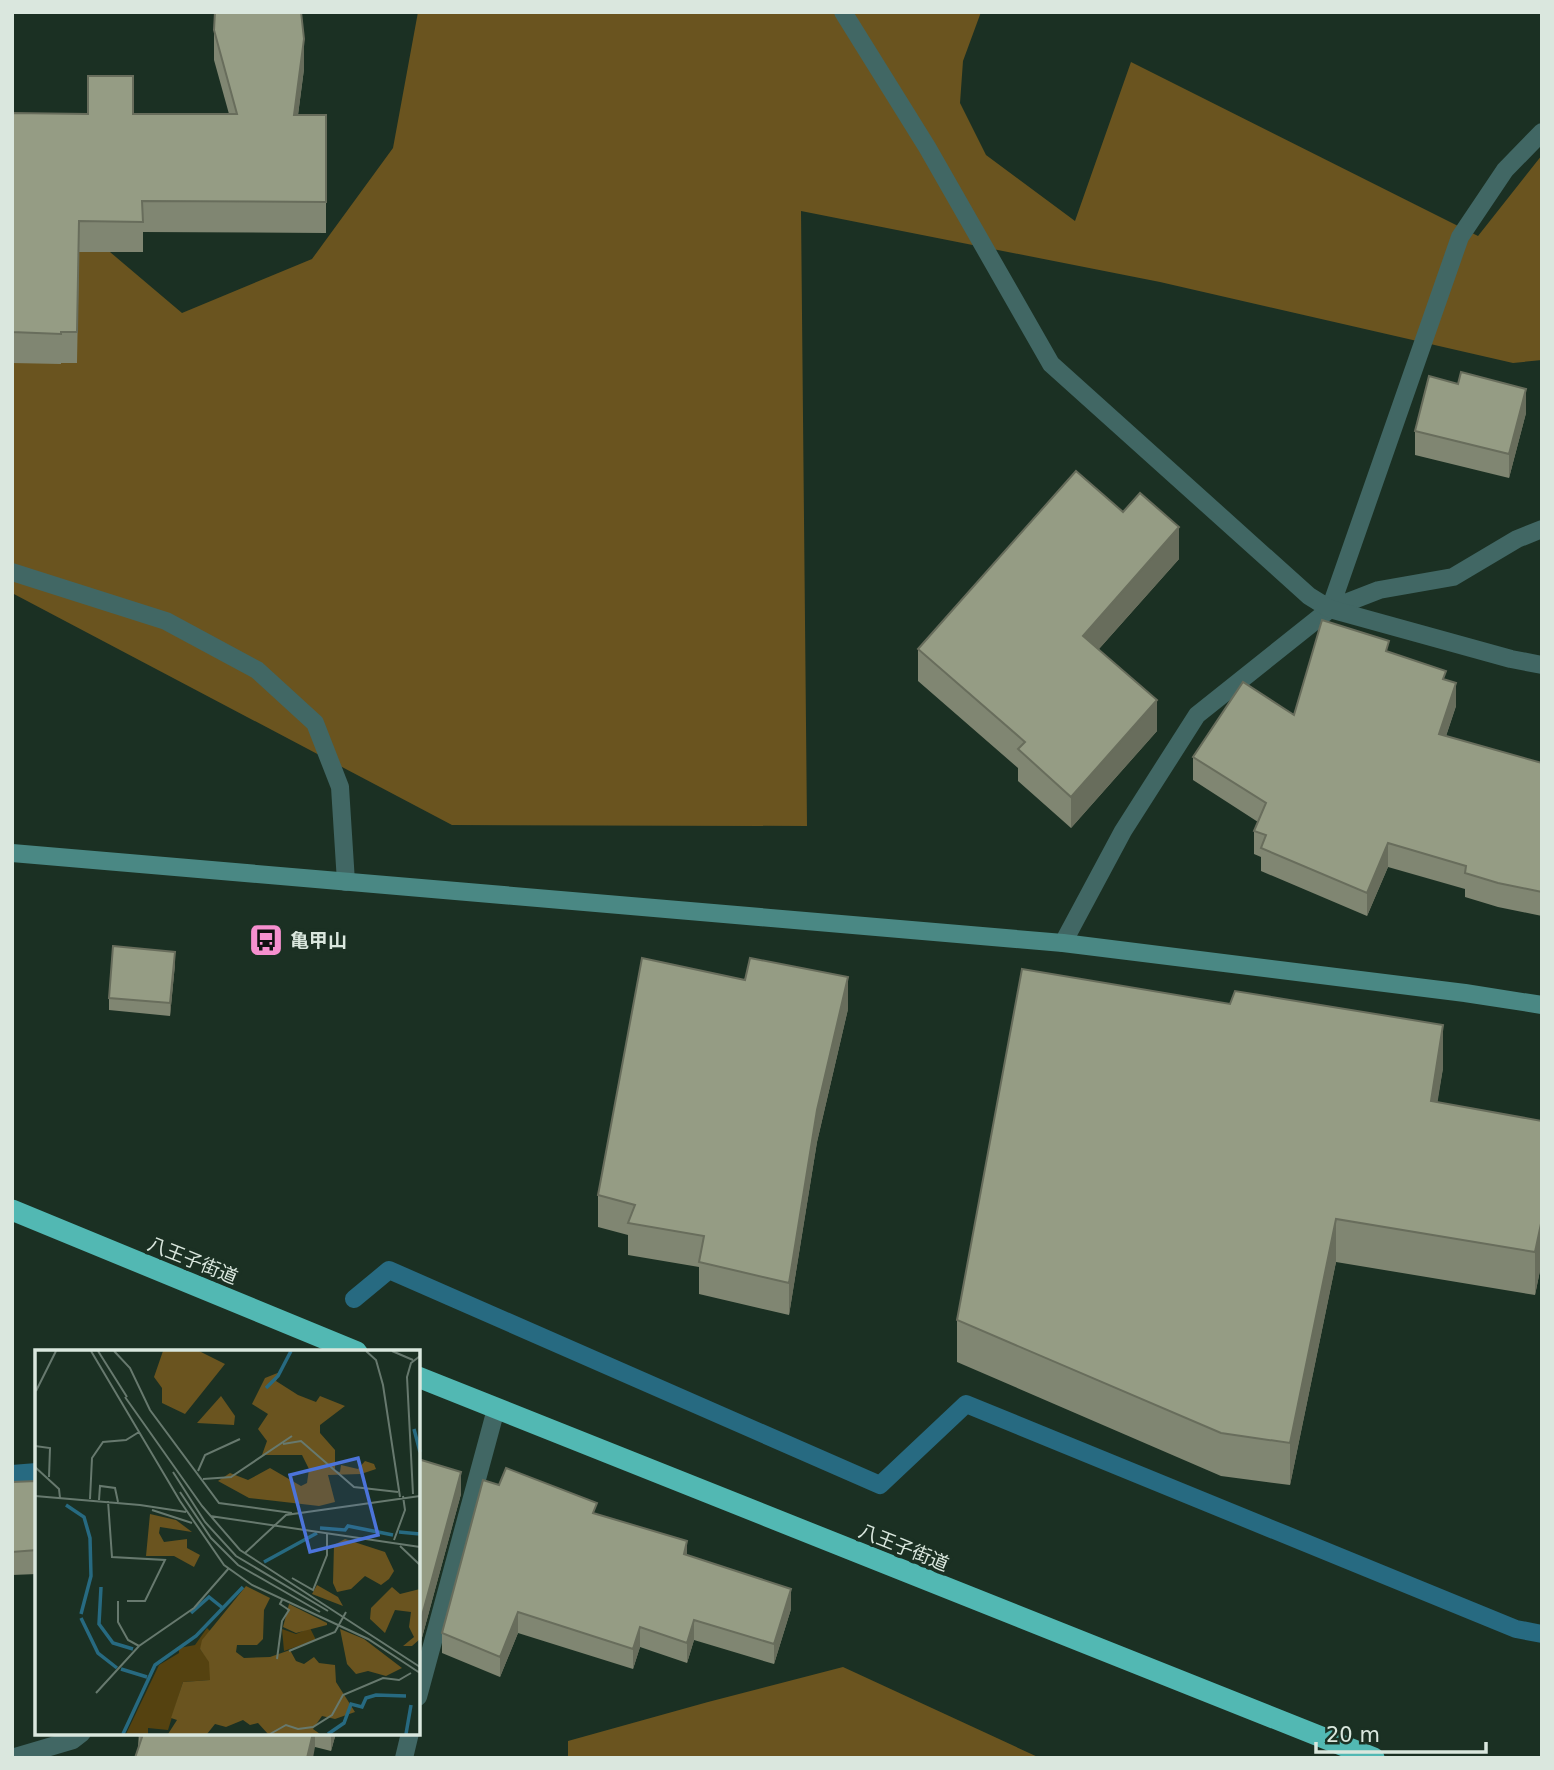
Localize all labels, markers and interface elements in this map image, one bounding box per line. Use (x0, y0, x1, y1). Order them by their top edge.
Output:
bus stop icon: 亀甲山 (247, 921, 285, 959)
place label: 亀甲山 (290, 929, 347, 951)
street label: 八王子街道 (145, 1232, 241, 1288)
inset map (35, 1350, 420, 1735)
street label: 八王子街道 (856, 1519, 952, 1575)
scale bar (1316, 1710, 1486, 1754)
text: 20 m (1326, 1723, 1380, 1747)

